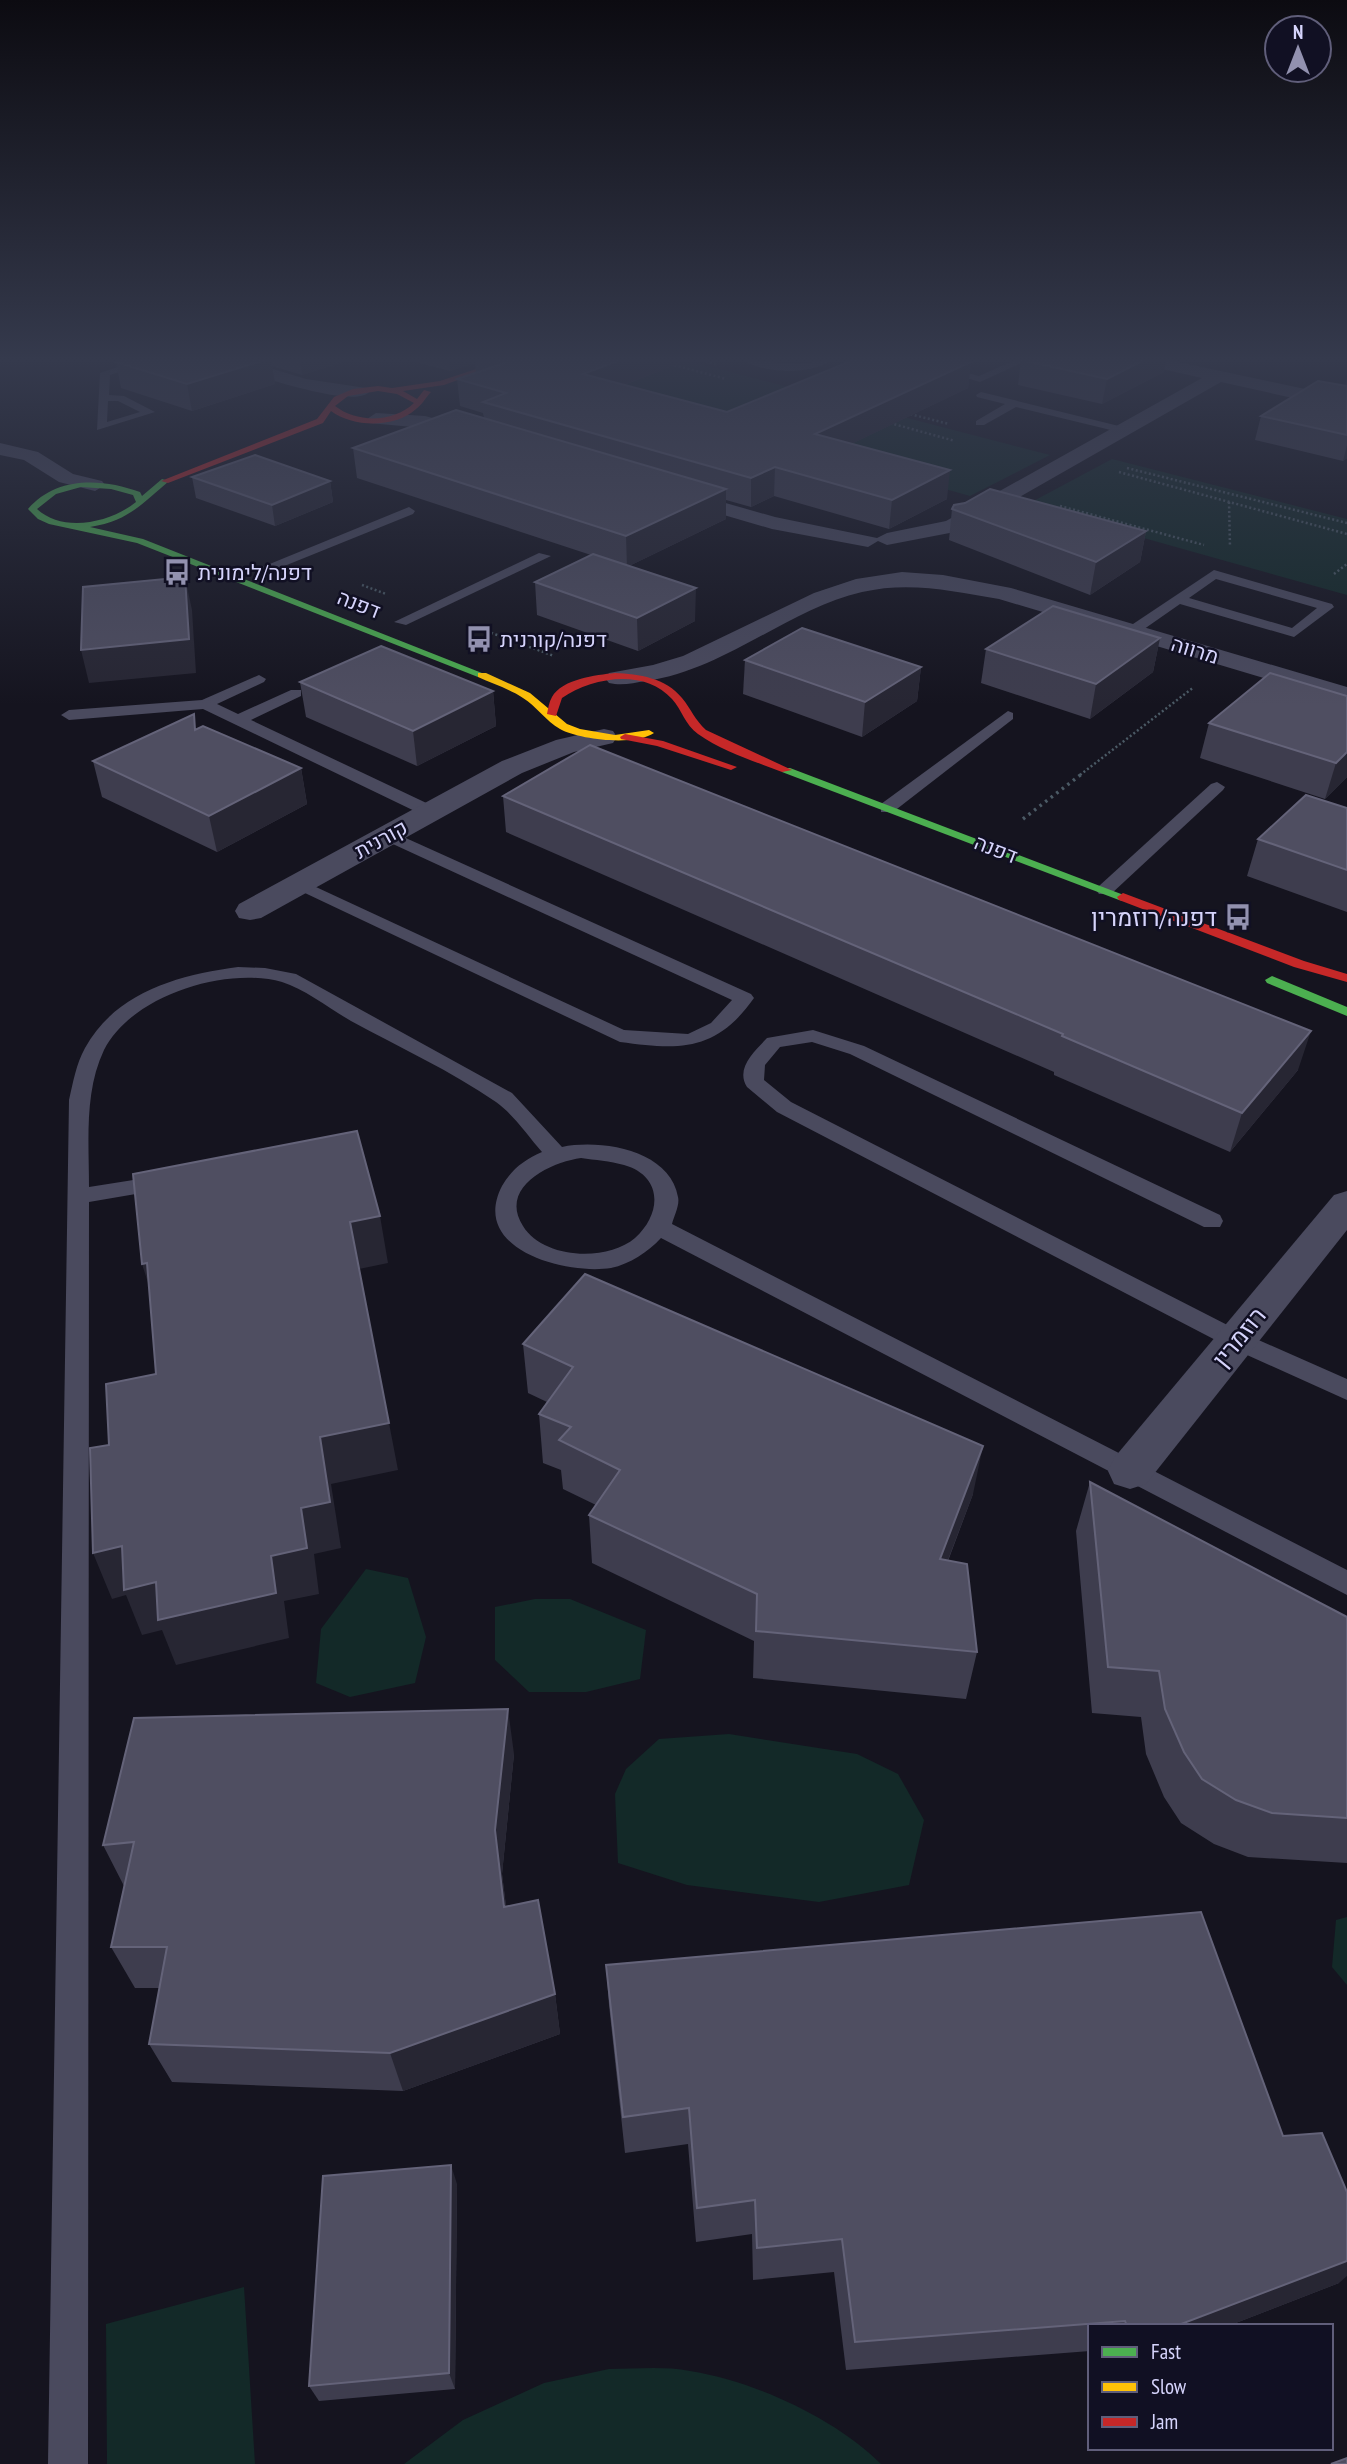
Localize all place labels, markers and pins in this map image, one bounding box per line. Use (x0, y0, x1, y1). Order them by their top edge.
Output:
bus stop icon: דפנה/לימונית (162, 557, 192, 587)
place label: דפנה/לימונית (198, 559, 312, 586)
bus stop icon: דפנה/קורנית (464, 624, 494, 654)
place label: דפנה/קורנית (500, 626, 607, 653)
place label: דפנה/רוזמרין (1091, 902, 1217, 933)
bus stop icon: דפנה/רוזמרין (1223, 902, 1253, 932)

